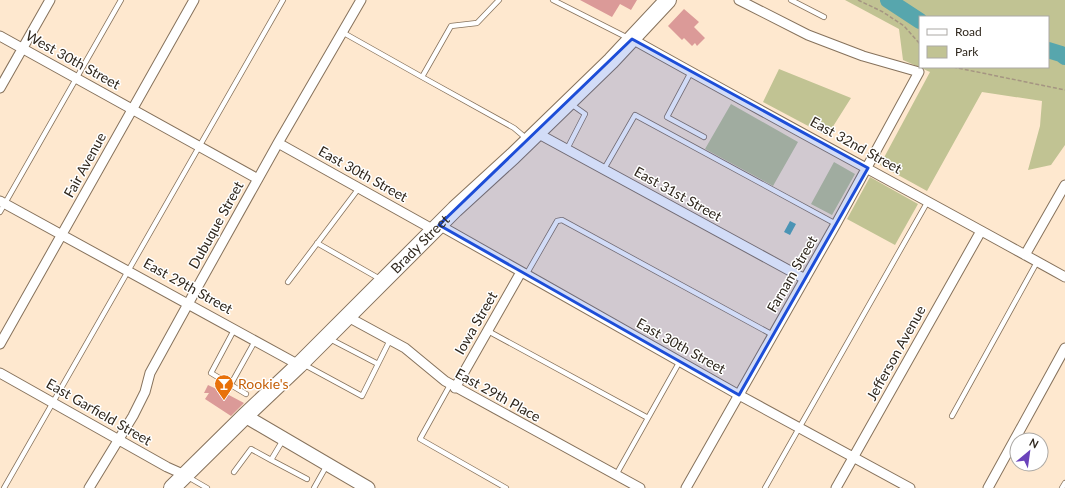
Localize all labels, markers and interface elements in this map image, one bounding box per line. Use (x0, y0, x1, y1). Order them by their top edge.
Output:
legend (919, 16, 1049, 68)
text: Road (955, 24, 982, 39)
street label: West 30th Street (23, 27, 123, 93)
text: Park (955, 44, 979, 59)
street label: East 32nd Street (808, 112, 905, 177)
street label: Fair Avenue (60, 129, 109, 200)
street label: East 30th Street (316, 142, 411, 205)
street label: East 31st Street (632, 163, 725, 225)
street label: Dubuque Street (185, 178, 247, 272)
street label: Brady Street (387, 211, 453, 277)
street label: Farnam Street (763, 232, 820, 315)
street label: East 29th Street (141, 254, 236, 317)
street label: Iowa Street (451, 288, 500, 357)
street label: Jefferson Avenue (862, 302, 929, 403)
street label: East 30th Street (634, 314, 729, 377)
street label: East 29th Place (453, 364, 544, 425)
bar icon: Rookie's (213, 373, 235, 401)
street label: East Garfield Street (44, 374, 155, 449)
place label: Rookie's (238, 375, 289, 392)
north arrow (1009, 432, 1049, 472)
text: N (1027, 435, 1041, 451)

